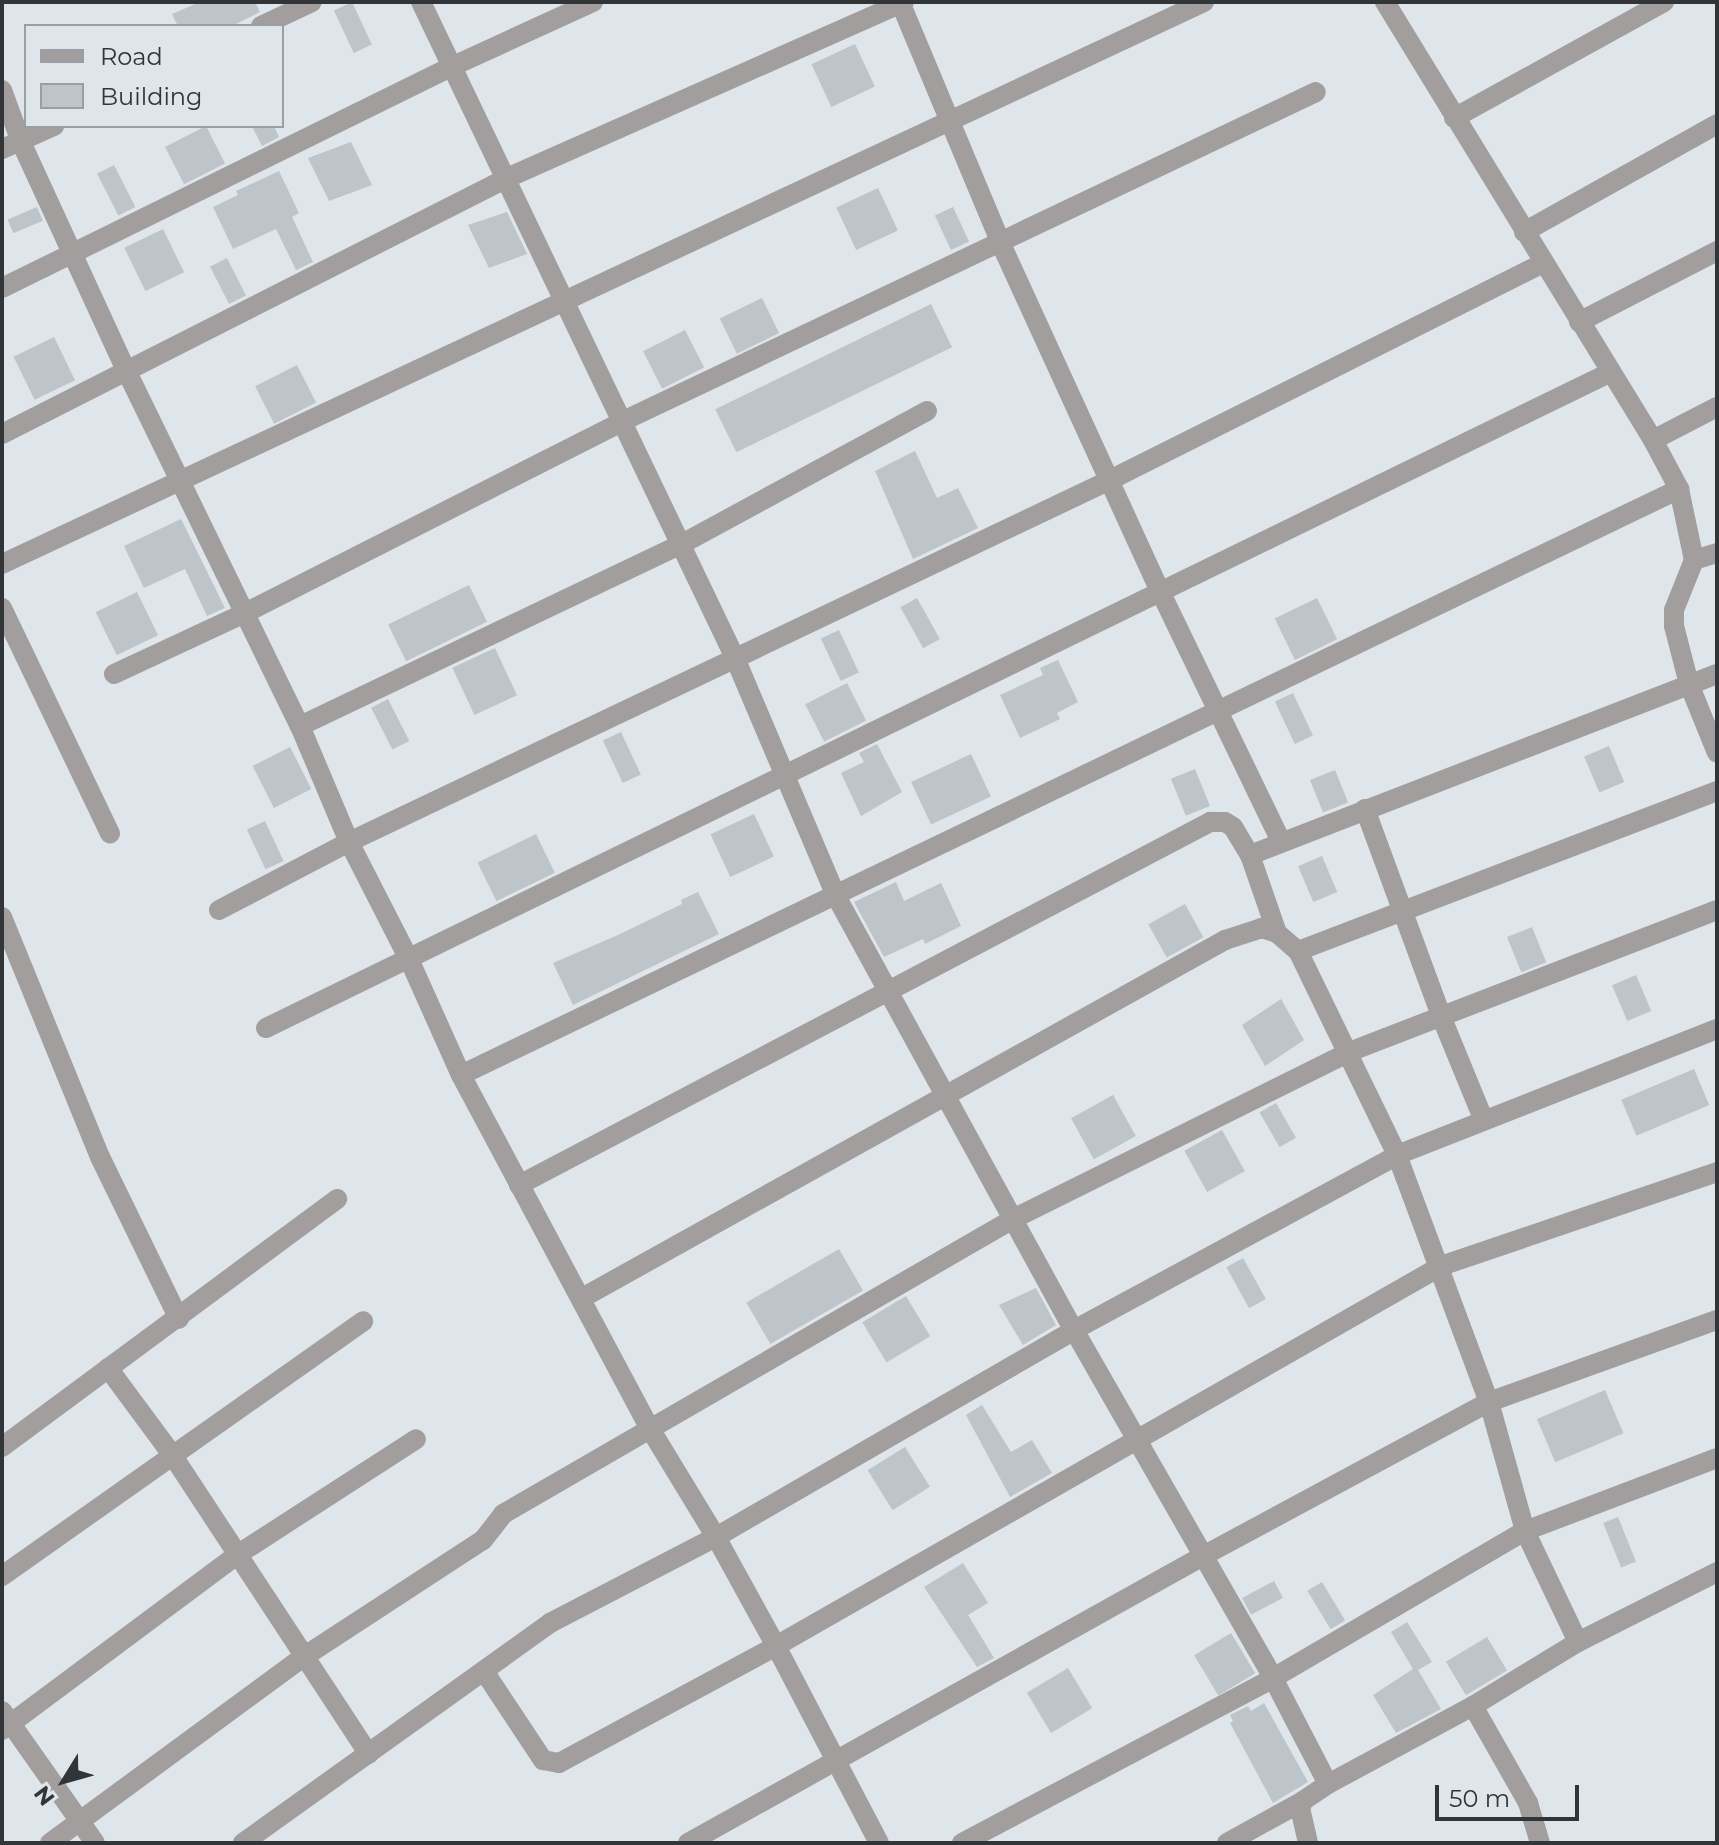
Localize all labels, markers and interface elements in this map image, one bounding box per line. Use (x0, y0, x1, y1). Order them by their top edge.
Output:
legend (24, 24, 284, 128)
text: Road (100, 42, 163, 71)
text: Building (100, 82, 203, 111)
north arrow (24, 1741, 104, 1821)
scale bar (1439, 1769, 1583, 1819)
text: N (28, 1781, 61, 1811)
text: 50 m (1449, 1784, 1510, 1813)

